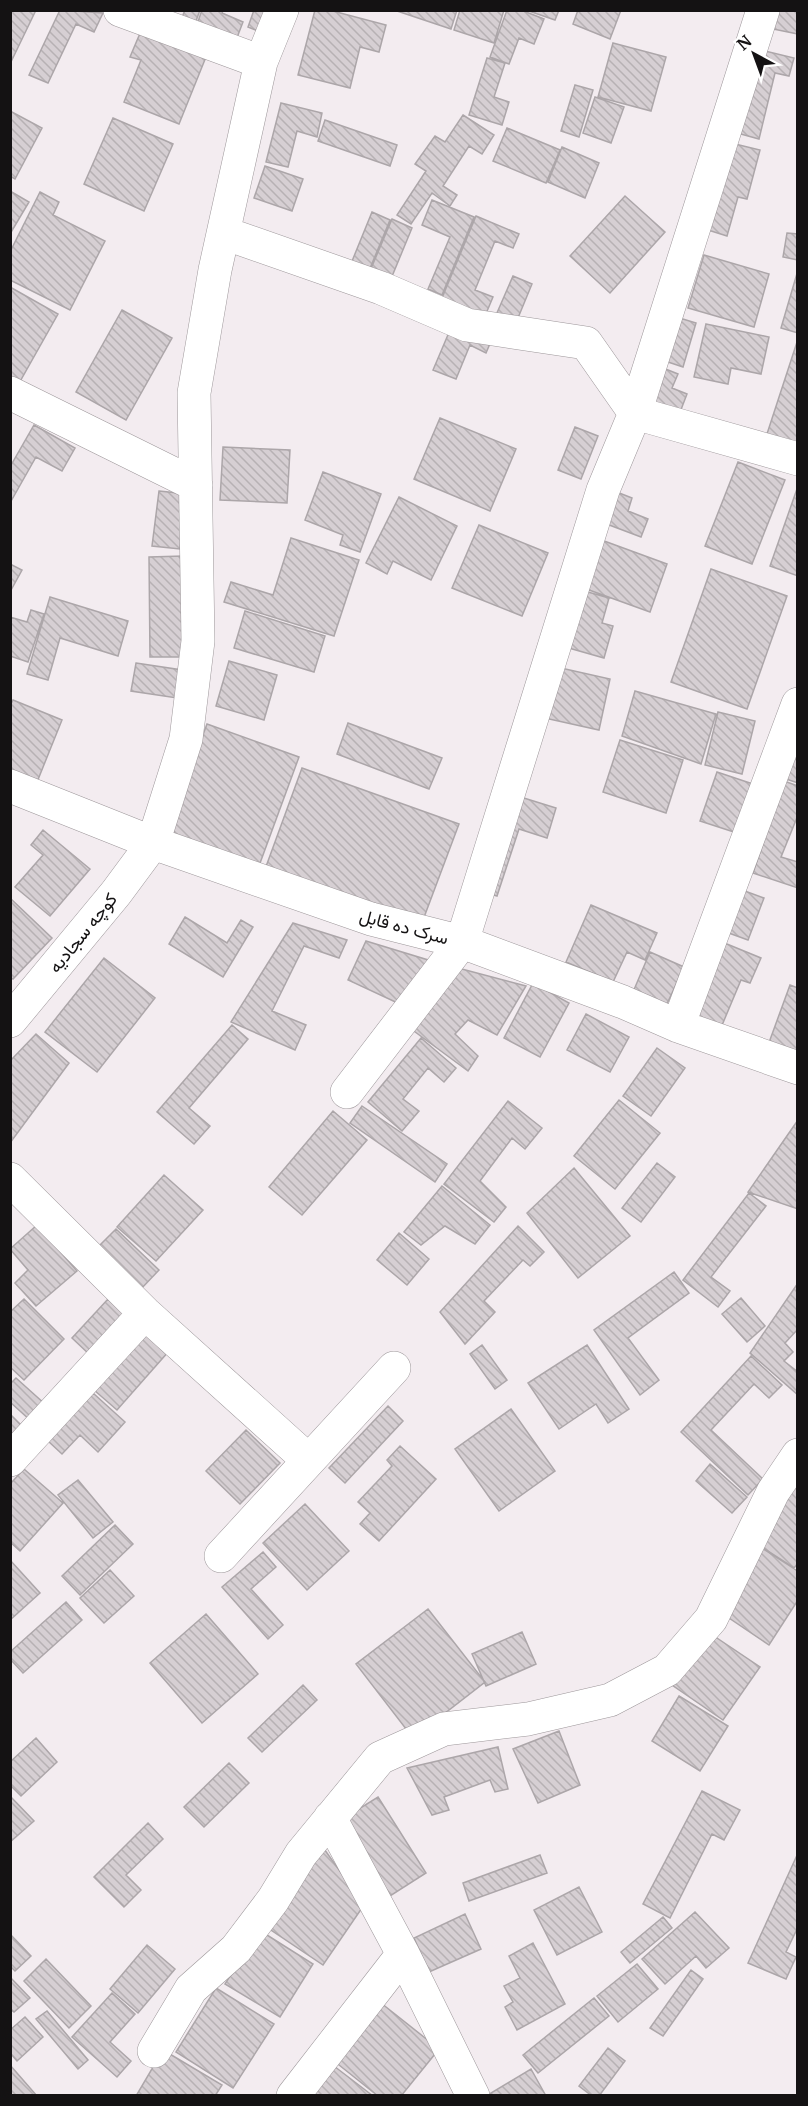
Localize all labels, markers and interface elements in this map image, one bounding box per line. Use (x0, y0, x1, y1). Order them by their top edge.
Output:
north arrow (724, 24, 784, 84)
text: N (733, 31, 756, 54)
street label: کوچه سجادیه (43, 888, 123, 978)
street label: سرک ده قابل (357, 904, 451, 949)

